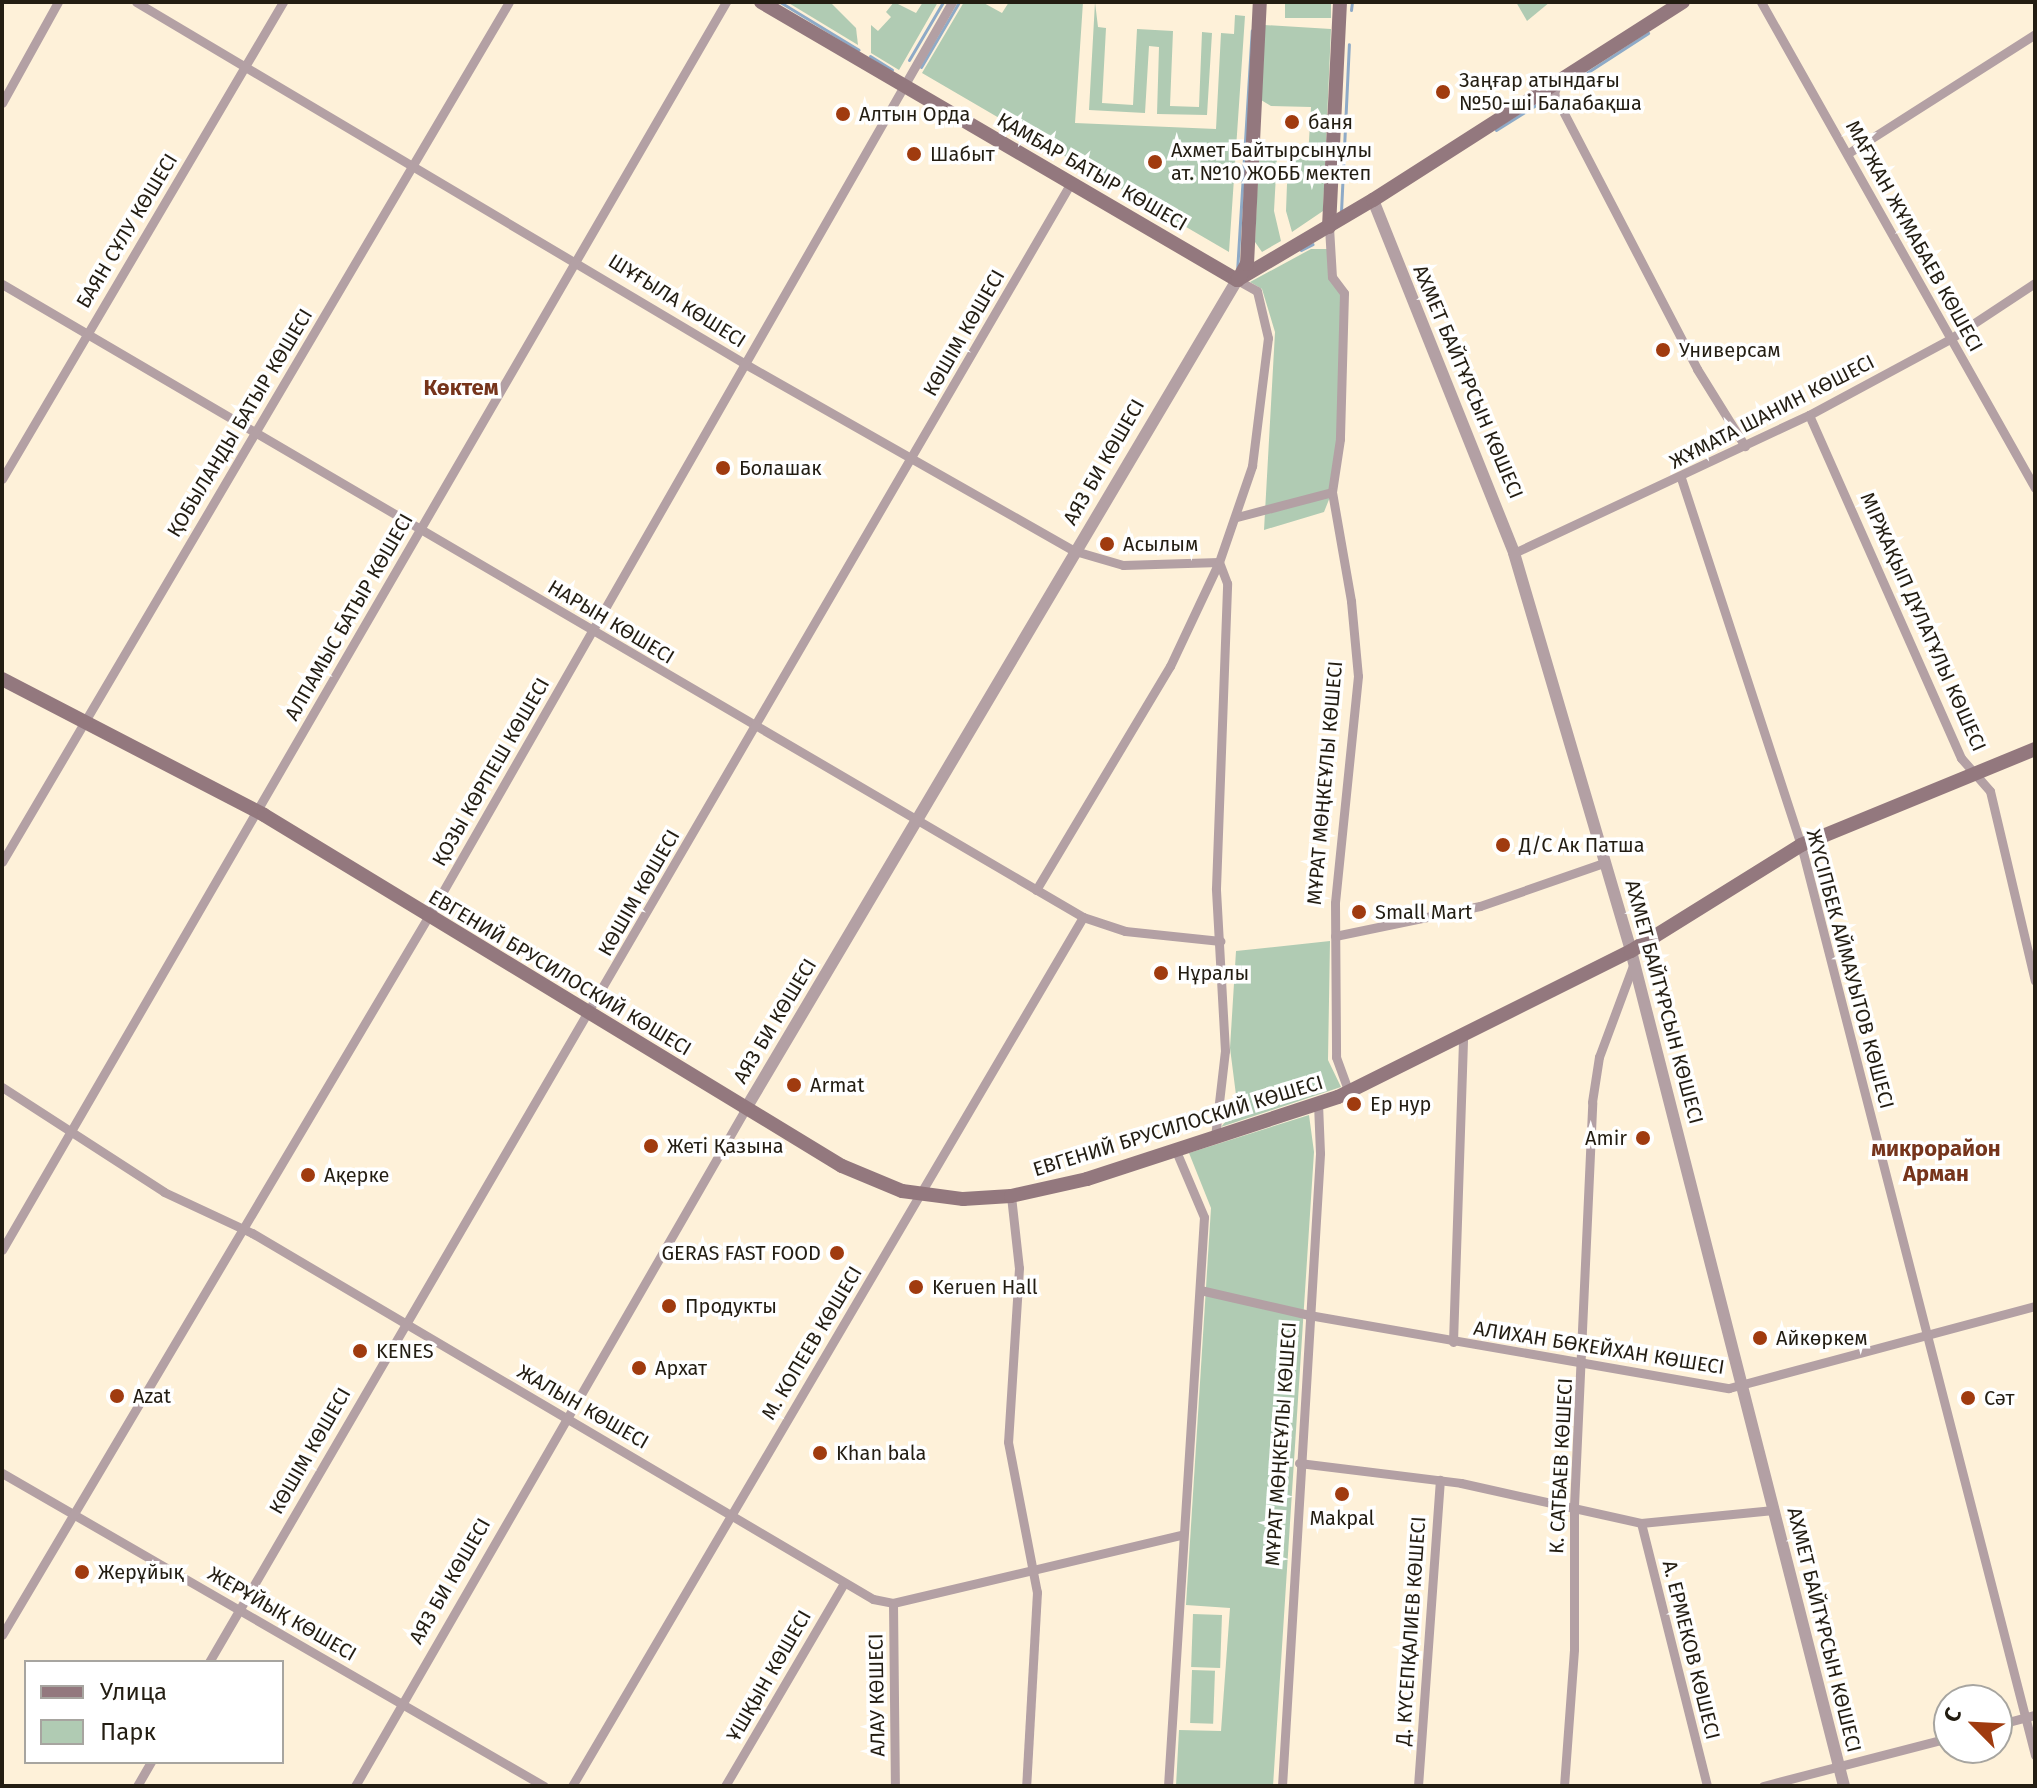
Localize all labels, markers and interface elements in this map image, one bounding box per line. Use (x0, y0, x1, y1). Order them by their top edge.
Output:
place label: Заңғар атындағы №50-ші Балабақша (1459, 68, 1642, 115)
marker: Заңғар атындағы №50-ші Балабақша (1434, 83, 1452, 101)
place label: Алтын Орда (859, 102, 970, 126)
marker: Алтын Орда (834, 105, 852, 123)
street label: ҚАМБАР БАТЫР КӨШЕСІ (993, 108, 1191, 236)
place label: баня (1308, 110, 1353, 134)
marker: баня (1283, 113, 1301, 131)
street label: МАҒЖАН ЖҰМАБАЕВ КӨШЕСІ (1840, 116, 1988, 356)
place label: Ахмет Байтырсынұлы ат. №10 ЖОББ мектеп (1171, 138, 1372, 185)
place label: Шабыт (930, 142, 995, 166)
marker: Шабыт (905, 145, 923, 163)
street label: БАЯН СҰЛУ КӨШЕСІ (71, 149, 183, 313)
marker: Ахмет Байтырсынұлы ат. №10 ЖОББ мектеп (1146, 153, 1164, 171)
street label: ШҰҒЫЛА КӨШЕСІ (604, 249, 750, 353)
street label: АХМЕТ БАЙТҰРСЫН КӨШЕСІ (1408, 262, 1528, 502)
street label: КӨШІМ КӨШЕСІ (918, 266, 1010, 400)
street label: ҚОБЫЛАНДЫ БАТЫР КӨШЕСІ (162, 304, 318, 542)
place label: Универсам (1679, 338, 1781, 362)
marker: Универсам (1654, 341, 1672, 359)
street label: ЖҰМАТА ШАНИН КӨШЕСІ (1666, 350, 1878, 474)
district label: Көктем (424, 375, 498, 401)
street label: АЯЗ БИ КӨШЕСІ (1058, 395, 1150, 529)
place label: Болашак (739, 456, 822, 480)
marker: Болашак (714, 459, 732, 477)
street label: МІРЖАҚЫП ДҰЛАТҰЛЫ КӨШЕСІ (1855, 489, 1991, 755)
street label: АЛПАМЫС БАТЫР КӨШЕСІ (280, 509, 418, 725)
place label: Асылым (1123, 532, 1198, 556)
marker: Асылым (1098, 535, 1116, 553)
street label: НАРЫН КӨШЕСІ (543, 575, 679, 669)
street label: МҰРАТ МӨҢКЕҰЛЫ КӨШЕСІ (1302, 660, 1348, 906)
street label: ҚОЗЫ КӨРПЕШ КӨШЕСІ (427, 674, 555, 870)
street label: КӨШІМ КӨШЕСІ (593, 826, 685, 960)
street label: ЖҮСІПБЕК АЙМАУЫТОВ КӨШЕСІ (1801, 827, 1899, 1111)
place label: Д/С Ак Патша (1519, 833, 1645, 857)
marker: Д/С Ак Патша (1494, 836, 1512, 854)
street label: АХМЕТ БАЙТҰРСЫН КӨШЕСІ (1620, 877, 1708, 1127)
street label: ЕВГЕНИЙ БРУСИЛОСКИЙ КӨШЕСІ (424, 885, 696, 1061)
place label: Small Mart (1375, 900, 1472, 924)
marker: Small Mart (1350, 903, 1368, 921)
street label: АЯЗ БИ КӨШЕСІ (728, 954, 822, 1088)
place label: Нұралы (1177, 961, 1249, 985)
marker: Нұралы (1152, 964, 1170, 982)
street label: ЕВГЕНИЙ БРУСИЛОСКИЙ КӨШЕСІ (1030, 1070, 1326, 1182)
place label: Armat (810, 1073, 864, 1097)
marker: Armat (785, 1076, 803, 1094)
place label: Ер нур (1370, 1092, 1431, 1116)
marker: Ер нур (1345, 1095, 1363, 1113)
place label: Amir (1585, 1126, 1627, 1150)
marker: Amir (1634, 1129, 1652, 1147)
place label: Жеті Қазына (667, 1134, 784, 1158)
district label: микрорайон Арман (1871, 1135, 2001, 1186)
marker: Жеті Қазына (642, 1137, 660, 1155)
place label: Ақерке (324, 1163, 390, 1187)
marker: Ақерке (299, 1166, 317, 1184)
place label: GERAS FAST FOOD (662, 1241, 821, 1265)
marker: GERAS FAST FOOD (828, 1244, 846, 1262)
street label: М. КОПЕЕВ КӨШЕСІ (757, 1262, 867, 1424)
place label: Keruen Hall (932, 1275, 1038, 1299)
marker: Keruen Hall (907, 1278, 925, 1296)
place label: Продукты (685, 1294, 777, 1318)
marker: Продукты (660, 1297, 678, 1315)
street label: АЛИХАН БӨКЕЙХАН КӨШЕСІ (1472, 1316, 1726, 1380)
street label: МҰРАТ МӨҢКЕҰЛЫ КӨШЕСІ (1260, 1321, 1302, 1567)
place label: Айкөркем (1776, 1326, 1868, 1350)
marker: Айкөркем (1751, 1329, 1769, 1347)
place label: KENES (376, 1339, 434, 1363)
marker: KENES (351, 1342, 369, 1360)
place label: Архат (655, 1356, 707, 1380)
marker: Архат (630, 1359, 648, 1377)
street label: ЖАЛЫН КӨШЕСІ (513, 1360, 653, 1454)
street label: К. САТБАЕВ КӨШЕСІ (1544, 1377, 1578, 1555)
place label: Azat (133, 1384, 171, 1408)
street label: КӨШІМ КӨШЕСІ (264, 1384, 356, 1518)
place label: Сәт (1984, 1386, 2014, 1410)
marker: Azat (108, 1387, 126, 1405)
marker: Сәт (1959, 1389, 1977, 1407)
place label: Khan bala (836, 1441, 926, 1465)
marker: Khan bala (811, 1444, 829, 1462)
marker: Makpal (1333, 1485, 1351, 1503)
street label: АХМЕТ БАЙТҰРСЫН КӨШЕСІ (1782, 1505, 1866, 1755)
place label: Makpal (1310, 1506, 1374, 1530)
street label: АЯЗ БИ КӨШЕСІ (404, 1514, 496, 1648)
street label: Д. КҮСЕПҚАЛИЕВ КӨШЕСІ (1391, 1516, 1431, 1746)
street label: А. ЕРМЕКОВ КӨШЕСІ (1657, 1558, 1725, 1742)
place label: Жерұйық (98, 1560, 184, 1584)
street label: ЖЕРҰЙЫҚ КӨШЕСІ (203, 1562, 361, 1666)
marker: Жерұйық (73, 1563, 91, 1581)
street label: ҰШҚЫН КӨШЕСІ (722, 1606, 816, 1746)
street label: АЛАУ КӨШЕСІ (864, 1633, 890, 1757)
legend (24, 1660, 284, 1764)
text: Улица (100, 1678, 167, 1706)
north arrow (1933, 1684, 2013, 1764)
text: С (1938, 1704, 1967, 1726)
text: Парк (100, 1718, 156, 1746)

